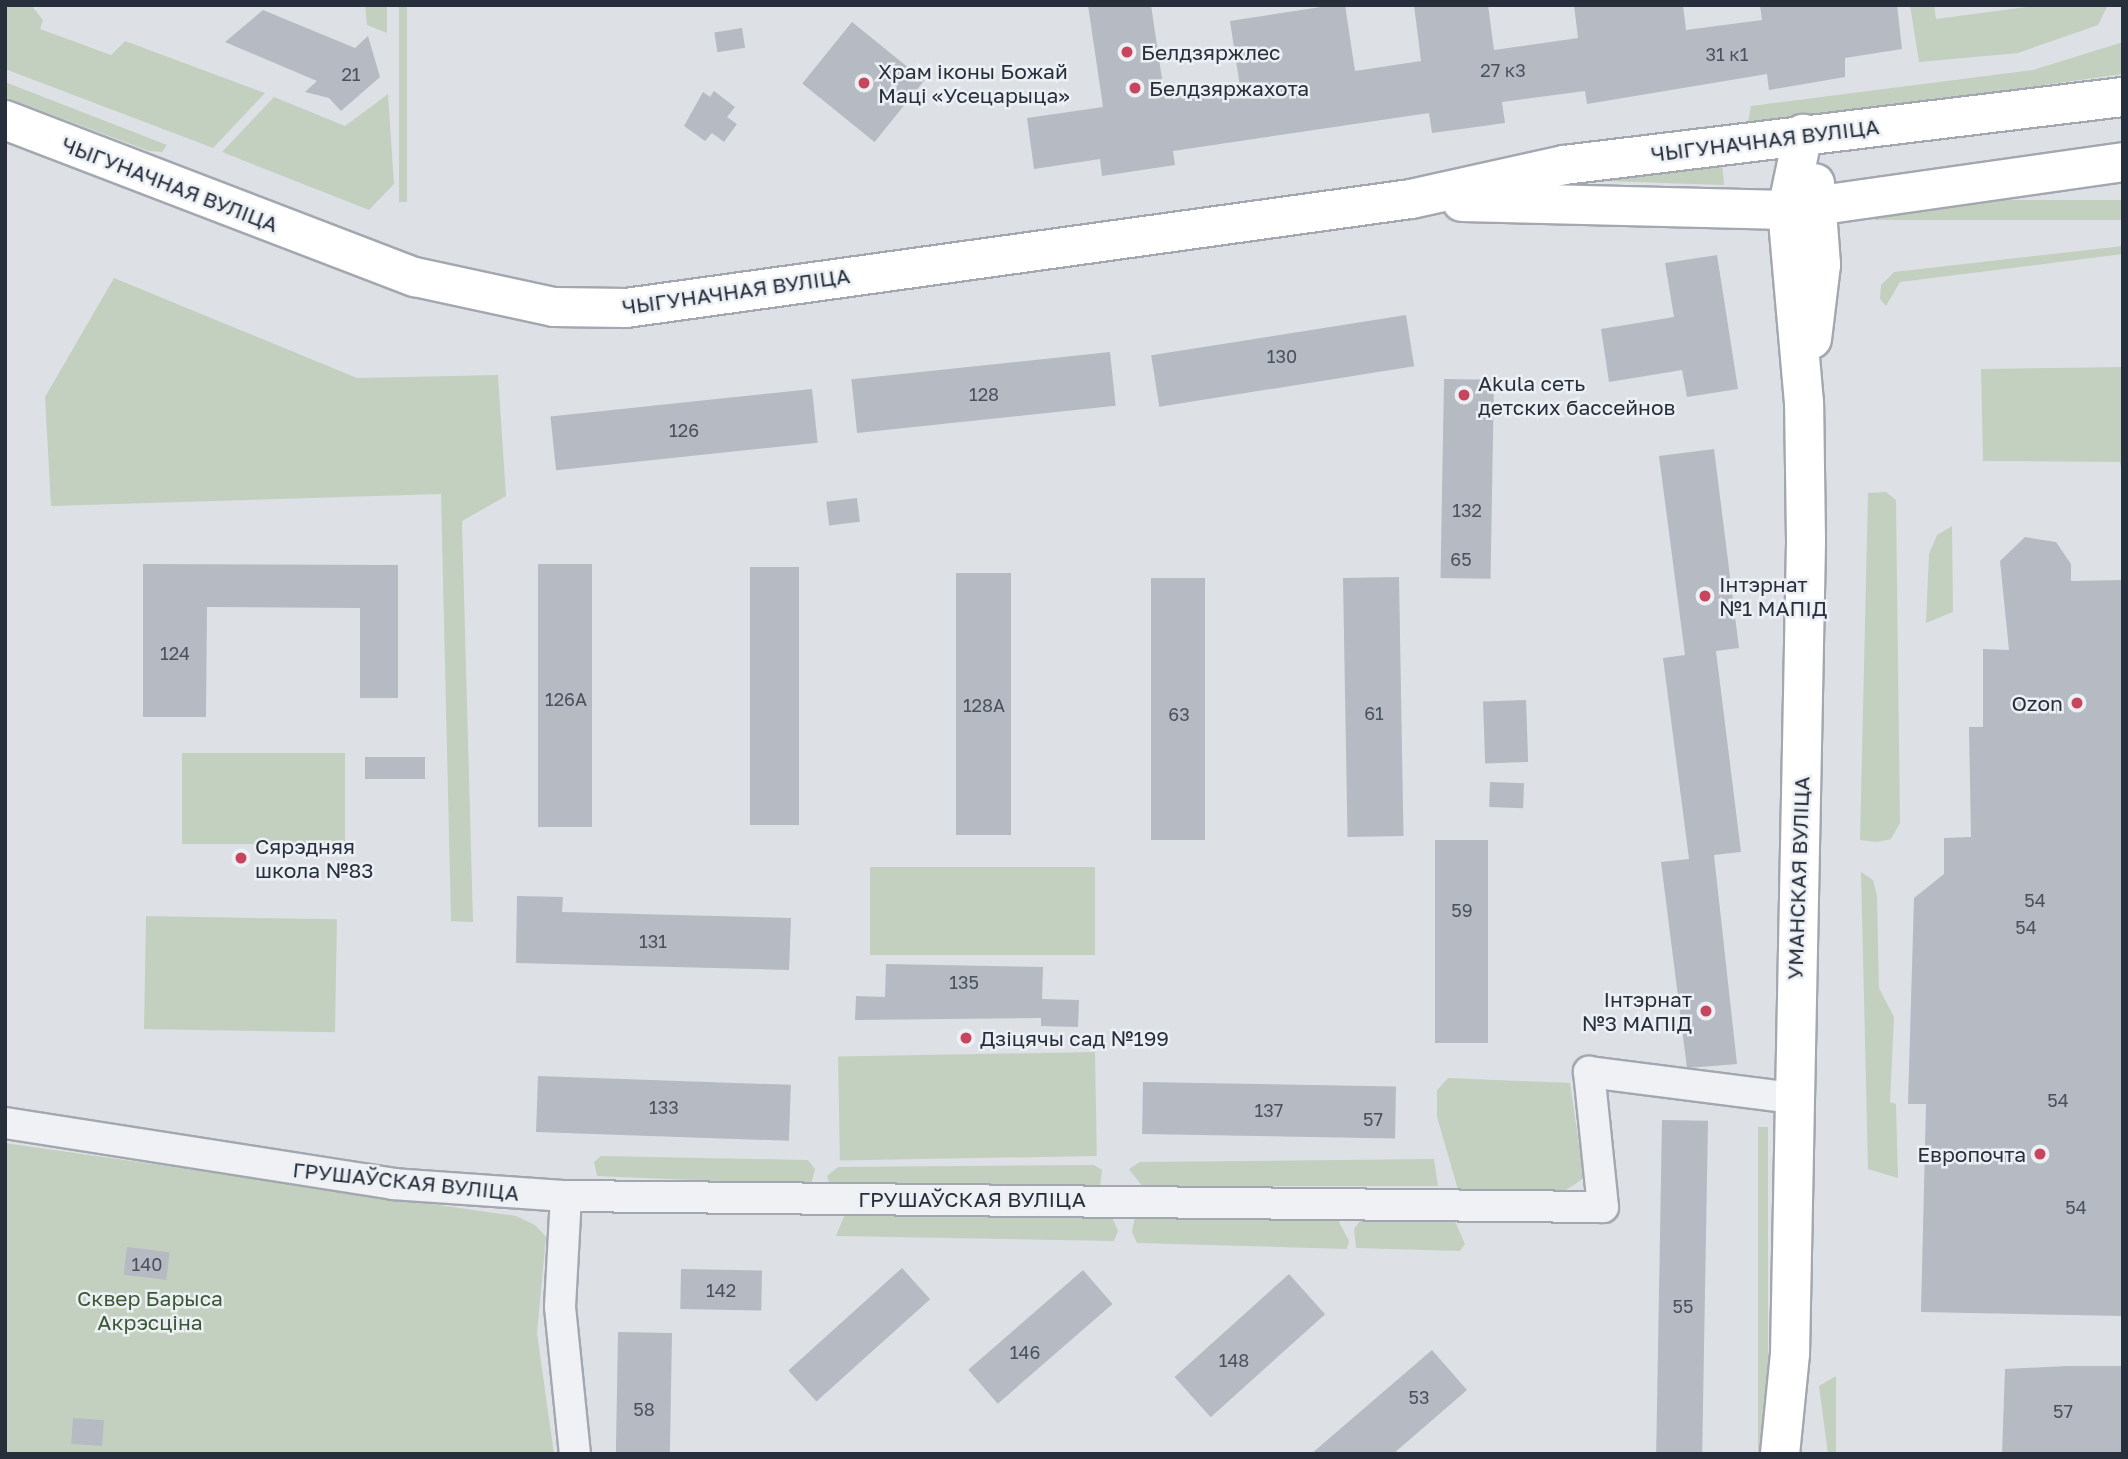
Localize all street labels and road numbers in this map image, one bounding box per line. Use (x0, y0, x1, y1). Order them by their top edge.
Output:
street label: ЧЫГУНАЧНАЯ ВУЛІЦА (1649, 113, 1881, 167)
street label: ЧЫГУНАЧНАЯ ВУЛІЦА (58, 131, 282, 237)
street label: ЧЫГУНАЧНАЯ ВУЛІЦА (620, 263, 852, 319)
street label: УМАНСКАЯ ВУЛІЦА (1782, 776, 1814, 980)
street label: ГРУШАЎСКАЯ ВУЛІЦА (292, 1157, 520, 1205)
street label: ГРУШАЎСКАЯ ВУЛІЦА (858, 1186, 1086, 1212)

